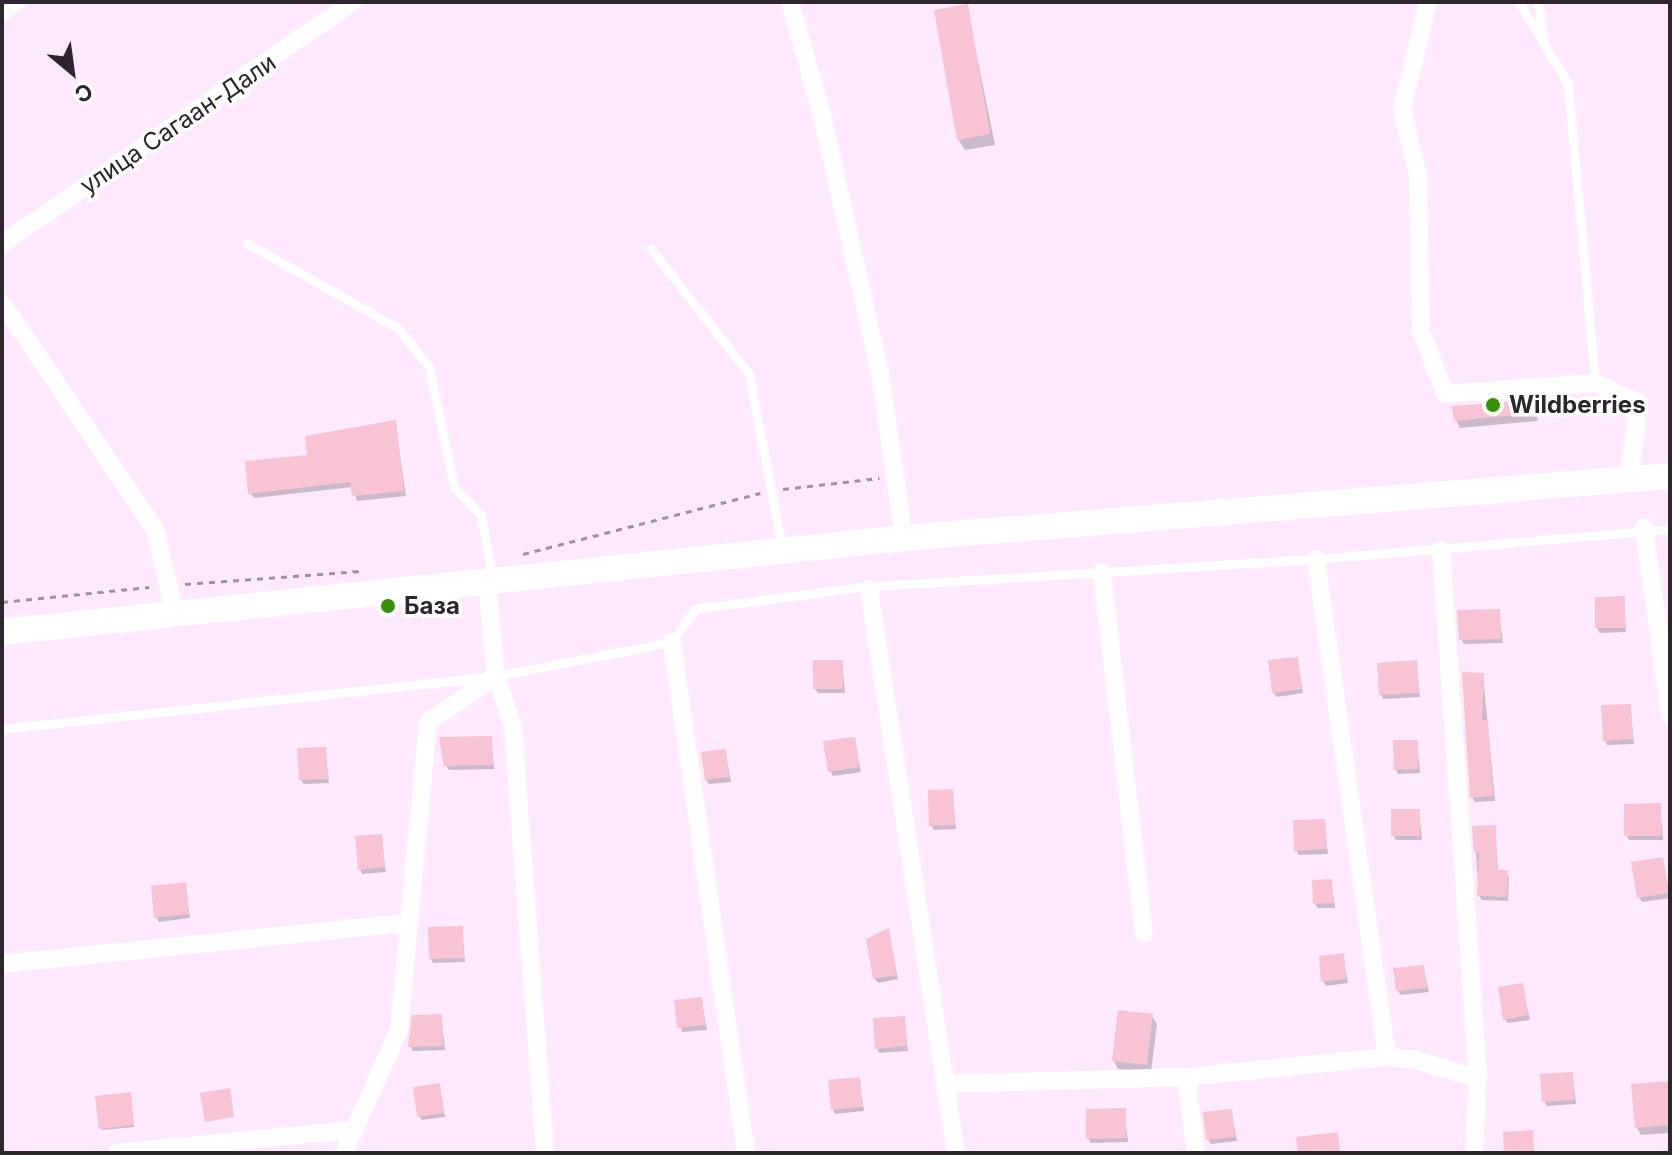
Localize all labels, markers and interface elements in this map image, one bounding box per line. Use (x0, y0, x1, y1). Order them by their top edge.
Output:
north arrow (32, 32, 112, 112)
street label: улица Сагаан-Дали (75, 48, 281, 200)
place label: Wildberries (1509, 391, 1646, 419)
marker: Wildberries (1484, 396, 1502, 414)
place label: База (404, 592, 460, 620)
marker: База (379, 597, 397, 615)

